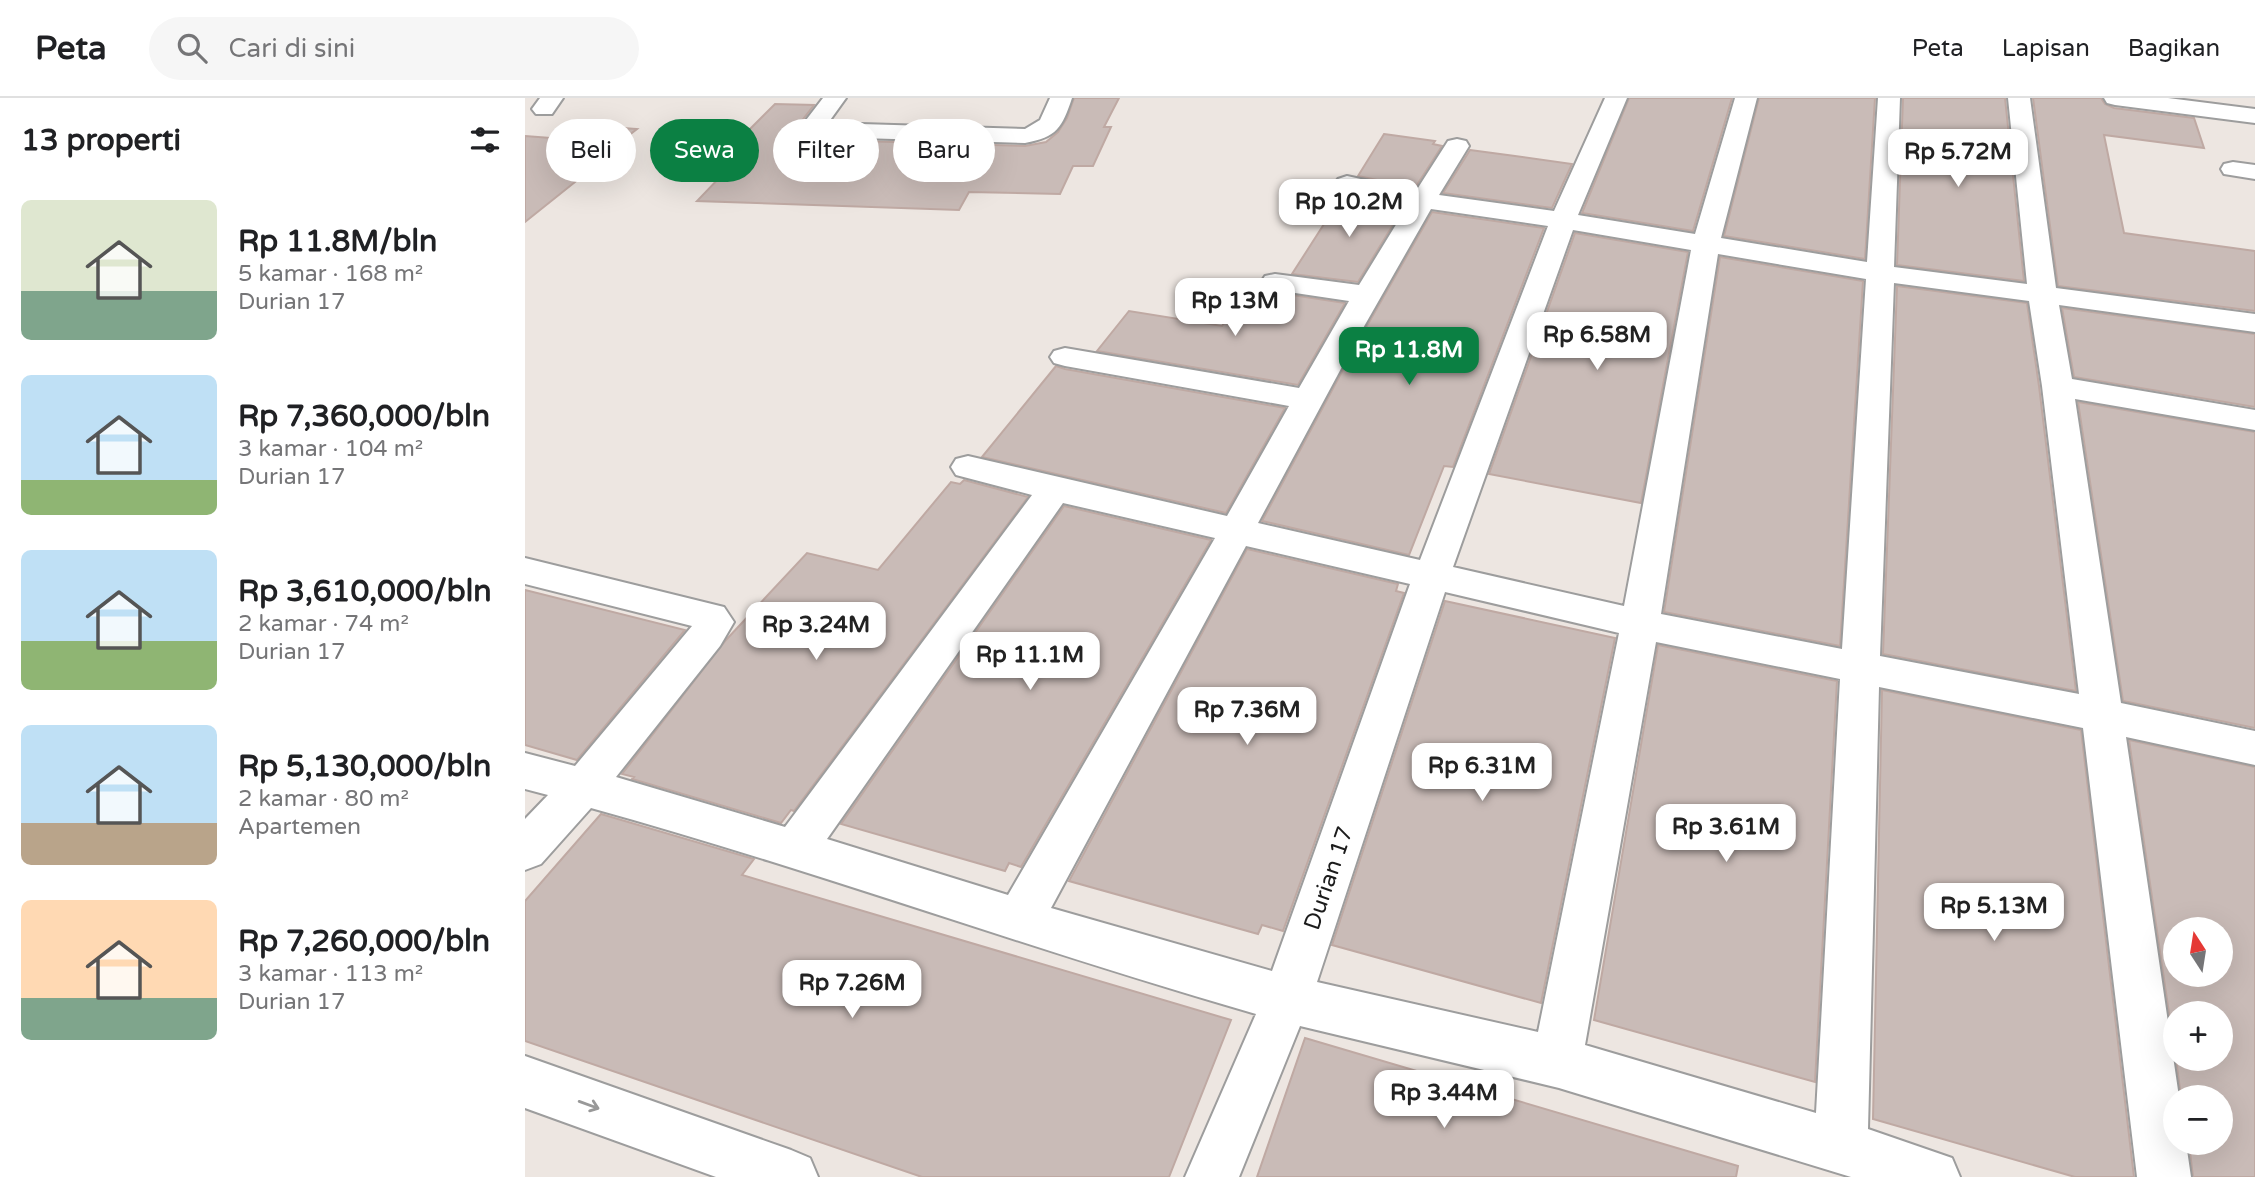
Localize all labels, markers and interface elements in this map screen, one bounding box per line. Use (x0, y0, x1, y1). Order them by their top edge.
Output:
search box (149, 17, 639, 80)
text: Peta (35, 29, 107, 68)
icon: search (173, 29, 211, 67)
text: Cari di sini (229, 33, 355, 64)
text: Peta (1912, 34, 1964, 63)
text: Lapisan (2002, 34, 2090, 63)
text: Bagikan (2128, 34, 2220, 63)
chip: Beli (546, 119, 636, 182)
chip: Sewa (650, 119, 759, 182)
chip: Filter (773, 119, 879, 182)
chip: Baru (893, 119, 995, 182)
icon: filters (466, 121, 504, 159)
text: 13 properti (21, 122, 181, 159)
pin: Rp 5.72M (1886, 130, 2030, 189)
text: Rp 5.72M (1904, 138, 2012, 166)
pin: Rp 10.2M (1277, 180, 1421, 239)
text: Rp 10.2M (1295, 188, 1403, 216)
text: Rp 11.8M/bln (238, 223, 437, 260)
icon: home (77, 228, 161, 312)
text: 5 kamar · 168 m² (238, 260, 423, 288)
pin: Rp 13M (1178, 278, 1292, 338)
text: Rp 13M (1191, 287, 1279, 315)
text: Durian 17 (238, 288, 345, 316)
pin: Rp 6.58M (1525, 313, 1669, 372)
text: Rp 6.58M (1543, 321, 1651, 349)
pin: Rp 11.8M (1337, 328, 1481, 387)
text: Rp 11.8M (1355, 336, 1463, 364)
text: Rp 7,360,000/bln (238, 398, 490, 435)
icon: home (77, 403, 161, 487)
text: 3 kamar · 104 m² (238, 435, 423, 463)
text: Durian 17 (238, 463, 345, 491)
text: Rp 3,610,000/bln (238, 573, 492, 610)
icon: home (77, 578, 161, 662)
pin: Rp 3.24M (744, 602, 888, 662)
text: 2 kamar · 74 m² (238, 610, 409, 638)
text: Rp 3.24M (762, 611, 870, 639)
pin: Rp 11.1M (958, 632, 1102, 692)
text: Durian 17 (238, 638, 345, 666)
text: Rp 11.1M (976, 641, 1084, 669)
pin: Rp 7.36M (1175, 688, 1319, 747)
text: Rp 7.36M (1193, 696, 1301, 724)
pin: Rp 6.31M (1410, 744, 1554, 803)
text: Rp 5,130,000/bln (238, 748, 491, 785)
text: Rp 6.31M (1428, 752, 1536, 780)
icon: home (77, 753, 161, 837)
text: 2 kamar · 80 m² (238, 785, 409, 813)
pin: Rp 3.61M (1654, 804, 1798, 864)
text: Apartemen (238, 813, 361, 841)
text: Rp 3.61M (1672, 813, 1780, 841)
street label: Durian 17 (1298, 823, 1360, 934)
pin: Rp 5.13M (1922, 884, 2066, 943)
text: Rp 5.13M (1940, 892, 2048, 920)
north arrow (2163, 917, 2233, 987)
map controls (2163, 917, 2233, 1155)
text: Rp 7,260,000/bln (238, 923, 490, 960)
icon: home (77, 928, 161, 1012)
text: 3 kamar · 113 m² (238, 960, 423, 988)
pin: Rp 7.26M (780, 960, 924, 1020)
text: Rp 7.26M (798, 969, 906, 997)
text: Durian 17 (238, 988, 345, 1016)
button: + (2163, 1001, 2233, 1071)
pin: Rp 3.44M (1372, 1070, 1516, 1130)
text: Rp 3.44M (1390, 1079, 1498, 1107)
button: − (2163, 1085, 2233, 1155)
one-way arrow (578, 1100, 600, 1112)

